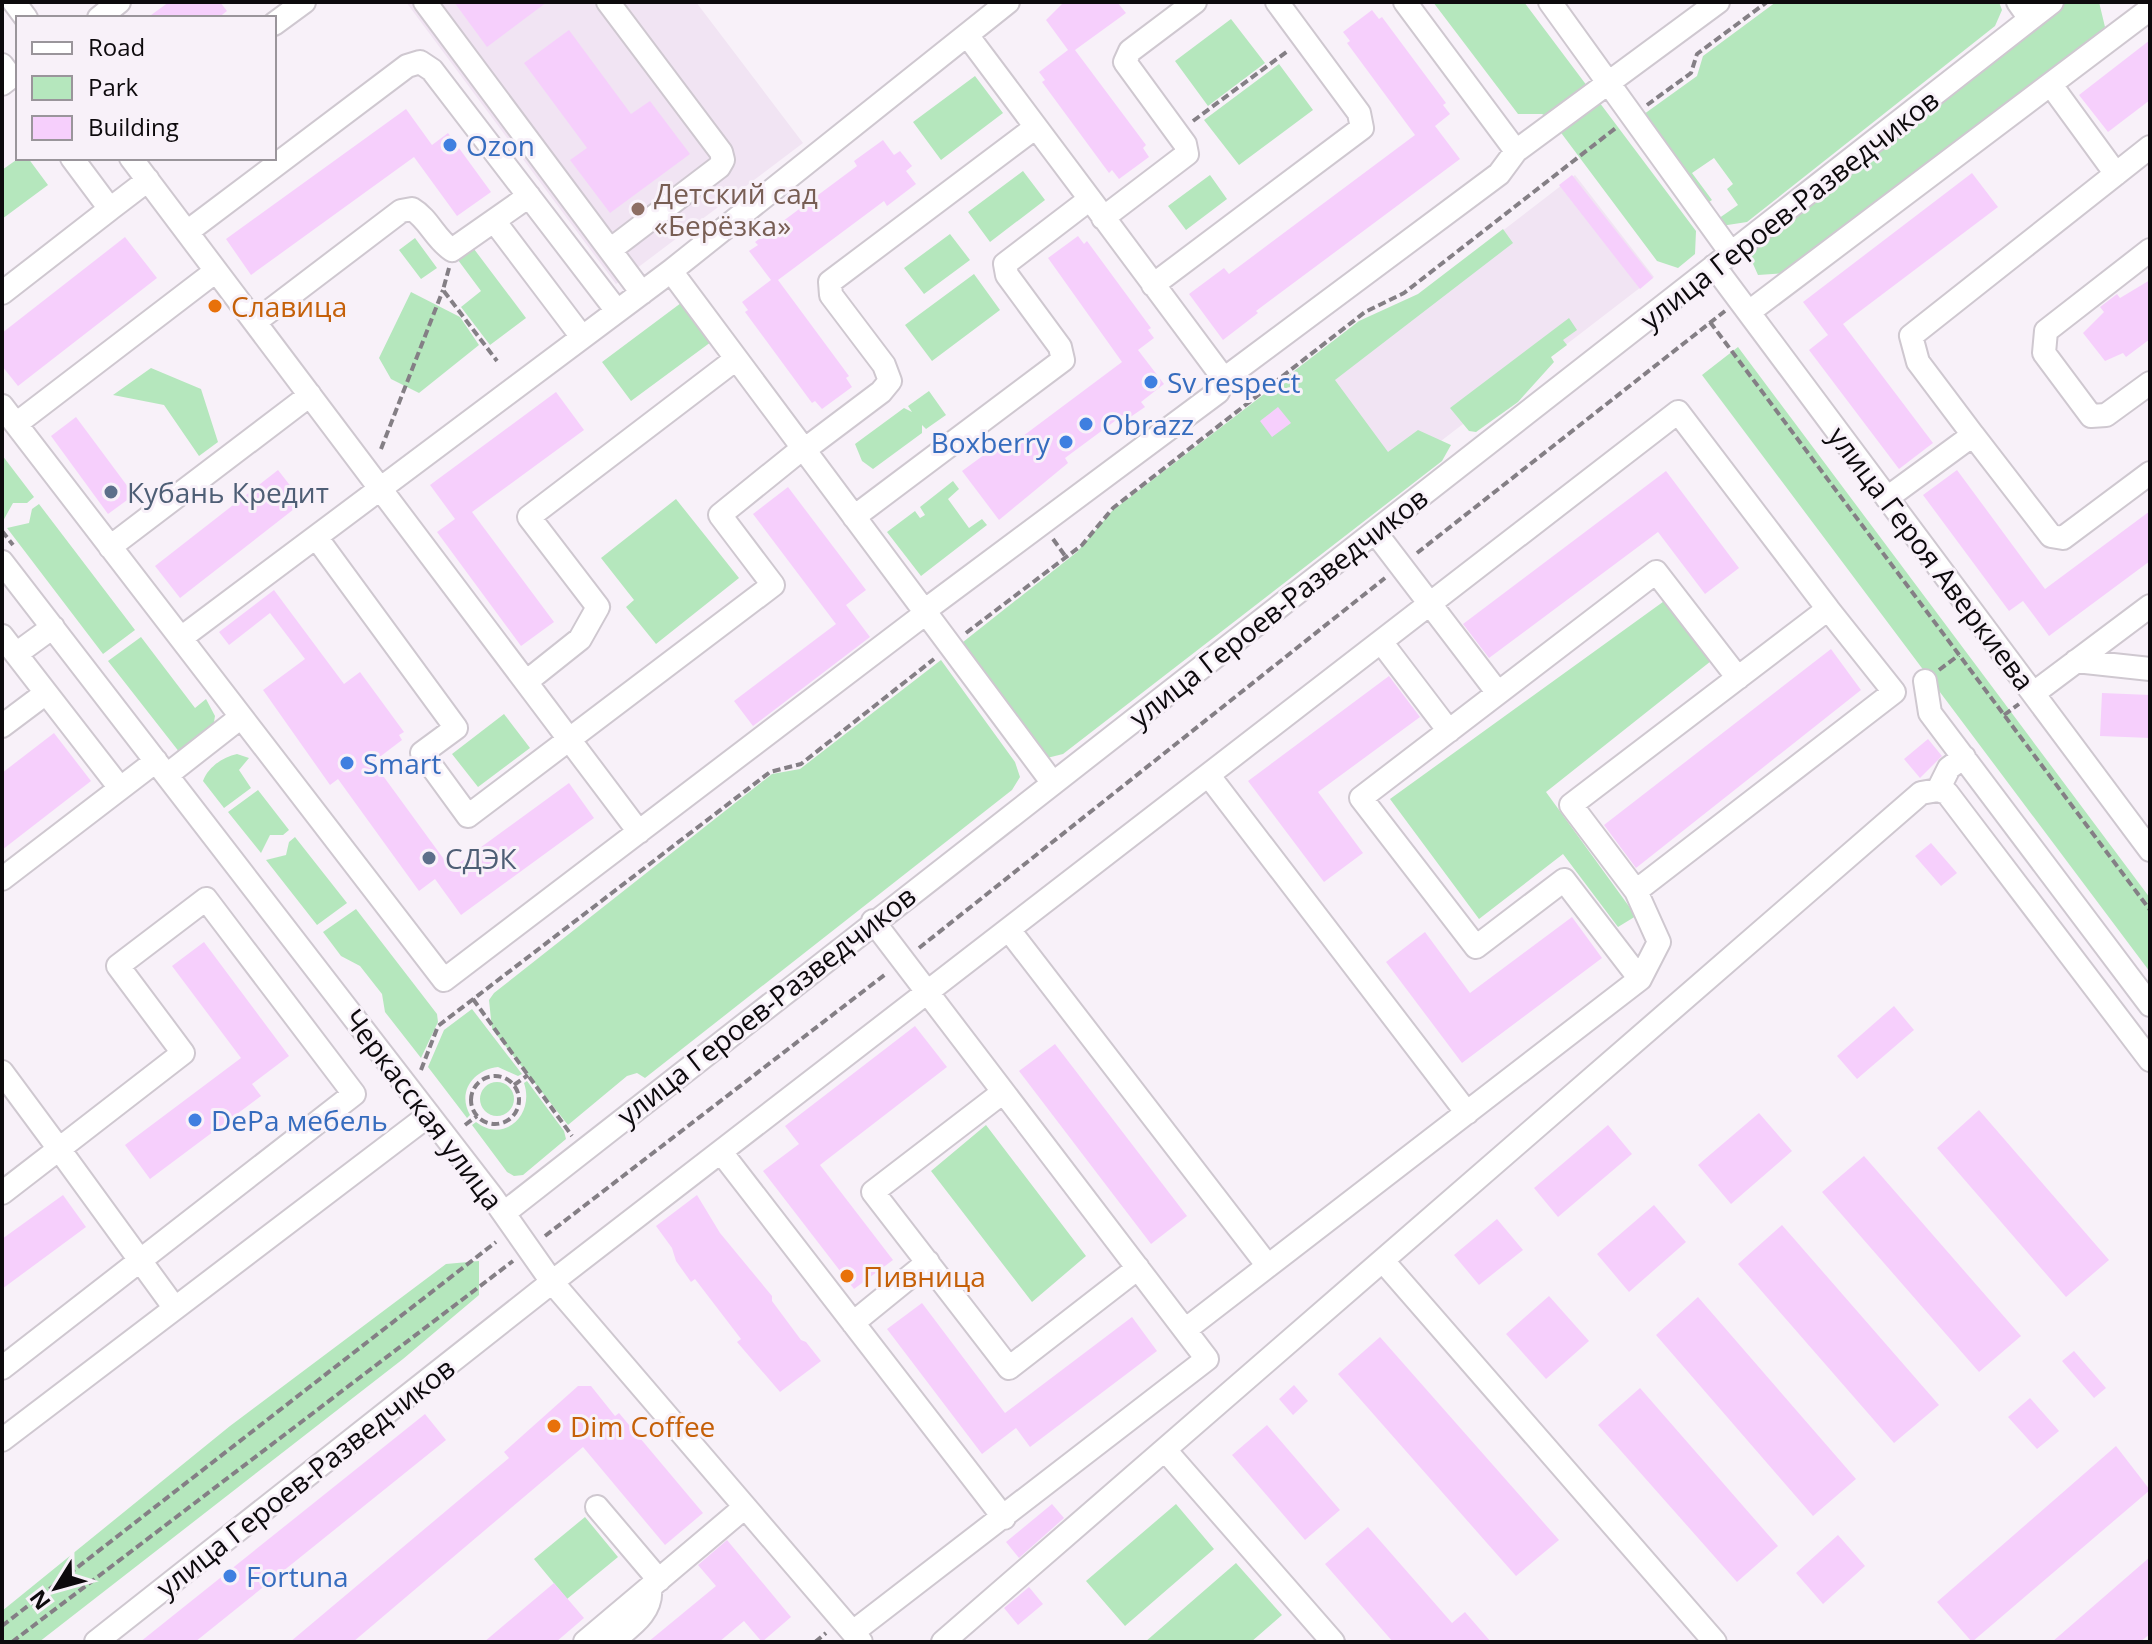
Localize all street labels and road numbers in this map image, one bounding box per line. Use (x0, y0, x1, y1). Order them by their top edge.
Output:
street label: улица Героев-Разведчиков (1632, 80, 1946, 338)
street label: улица Героя Аверкиева (1820, 418, 2044, 698)
street label: улица Героев-Разведчиков (1121, 478, 1435, 736)
street label: улица Героев-Разведчиков (609, 876, 923, 1134)
street label: Черкасская улица (336, 1001, 512, 1217)
street label: улица Героев-Разведчиков (148, 1348, 462, 1606)

